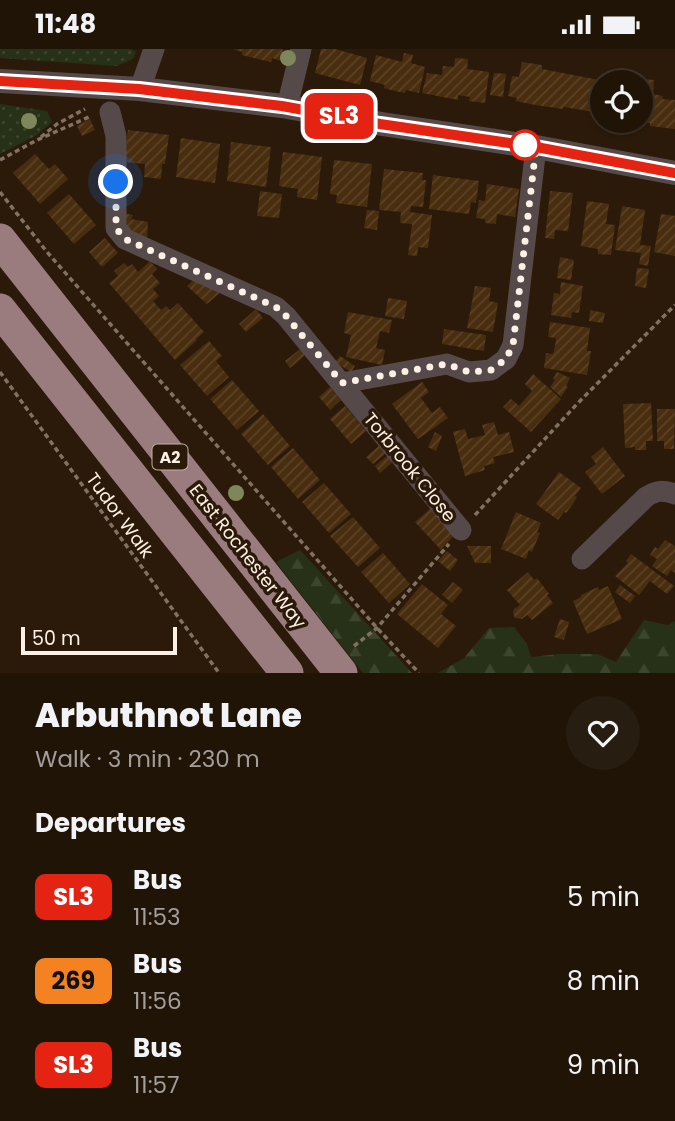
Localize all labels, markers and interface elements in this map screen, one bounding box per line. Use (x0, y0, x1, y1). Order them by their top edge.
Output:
text: 11:48 (35, 6, 96, 42)
map controls (590, 70, 653, 133)
button: locate (590, 70, 653, 133)
line badge: SL3 (299, 93, 379, 139)
text: SL3 (319, 99, 359, 132)
unlabelled marker (510, 130, 540, 160)
your location (98, 164, 133, 199)
street label: Torbrook Close (358, 407, 462, 527)
road number: A2 (152, 445, 188, 469)
street label: Tudor Walk (81, 467, 160, 563)
street label: East Rochester Way (184, 479, 312, 633)
scale bar (21, 624, 177, 656)
text: 50 m (32, 625, 81, 652)
text: Arbuthnot Lane (35, 692, 302, 739)
button: heart (566, 696, 640, 770)
text: Walk · 3 min · 230 m (35, 743, 260, 775)
text: Departures (35, 805, 186, 841)
text: Bus (133, 862, 182, 898)
text: 5 min (567, 879, 640, 915)
text: SL3 (53, 880, 94, 913)
text: 11:53 (133, 901, 181, 933)
text: Bus (133, 946, 182, 982)
text: 8 min (567, 963, 640, 999)
text: 269 (52, 964, 95, 997)
text: 11:56 (133, 985, 182, 1017)
text: Bus (133, 1030, 182, 1066)
text: 9 min (567, 1047, 640, 1083)
text: SL3 (53, 1048, 94, 1081)
text: 11:57 (133, 1069, 180, 1101)

